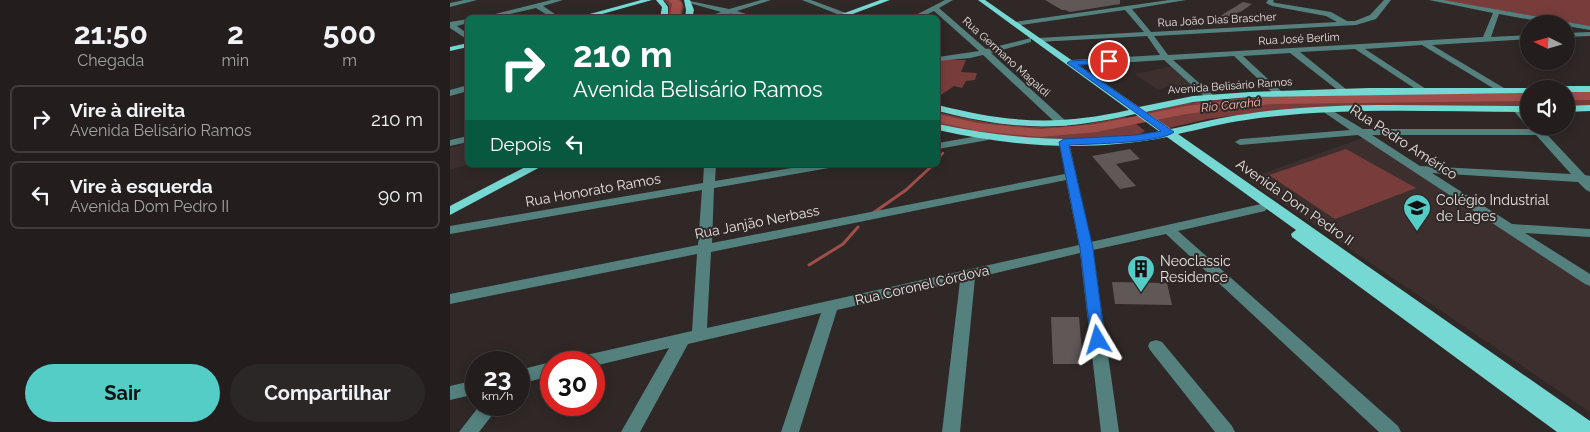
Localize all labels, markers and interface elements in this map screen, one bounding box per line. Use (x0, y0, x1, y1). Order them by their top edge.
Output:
street label: Rua João Dias Brascher (1157, 10, 1277, 30)
street label: Rua Germano Magaldi (960, 14, 1052, 100)
north arrow (1520, 15, 1575, 70)
map controls (1520, 15, 1575, 135)
text: 21:50 (74, 16, 148, 51)
text: 2 (227, 16, 244, 51)
text: 500 (323, 16, 376, 51)
street label: Rua José Berlim (1258, 30, 1340, 48)
text: 210 m (573, 34, 673, 75)
icon: right (490, 35, 555, 100)
pin (1088, 40, 1130, 82)
icon: arrive (1095, 47, 1123, 75)
text: Chegada (77, 51, 144, 70)
text: min (222, 51, 249, 70)
text: m (342, 51, 357, 70)
street label: Avenida Belisário Ramos (1167, 75, 1293, 97)
text: Avenida Belisário Ramos (573, 76, 823, 102)
button: sound (1520, 80, 1575, 135)
water label: Rio Carahá (1200, 95, 1262, 115)
text: Vire à direita (70, 99, 185, 121)
street label: Rua Pedro Américo (1347, 101, 1461, 183)
icon: right (27, 105, 55, 133)
text: 210 m (371, 108, 423, 130)
text: Avenida Belisário Ramos (70, 121, 252, 140)
icon: left (561, 130, 589, 158)
text: Depois (490, 133, 551, 155)
street label: Avenida Dom Pedro II (1233, 155, 1357, 249)
street label: Rua Honorato Ramos (524, 170, 662, 210)
text: Vire à esquerda (70, 175, 213, 197)
icon: left (27, 181, 55, 209)
text: 90 m (378, 184, 423, 206)
place label: Colégio Industrial de Lages (1436, 192, 1549, 224)
school or university icon: Colégio Industrial de Lages (1402, 193, 1432, 232)
text: Avenida Dom Pedro II (70, 197, 229, 216)
street label: Rua Janjão Nerbass (693, 202, 821, 242)
place label: Neoclassic Residence (1160, 253, 1231, 285)
building icon: Neoclassic Residence (1126, 254, 1156, 293)
street label: Rua Coronel Córdova (853, 262, 991, 308)
position arrow (1071, 313, 1123, 365)
speed limit sign: 30 (540, 351, 605, 416)
text: 23 (483, 362, 512, 392)
button: Sair (25, 364, 220, 422)
button: Compartilhar (230, 364, 425, 422)
text: km/h (482, 389, 513, 403)

